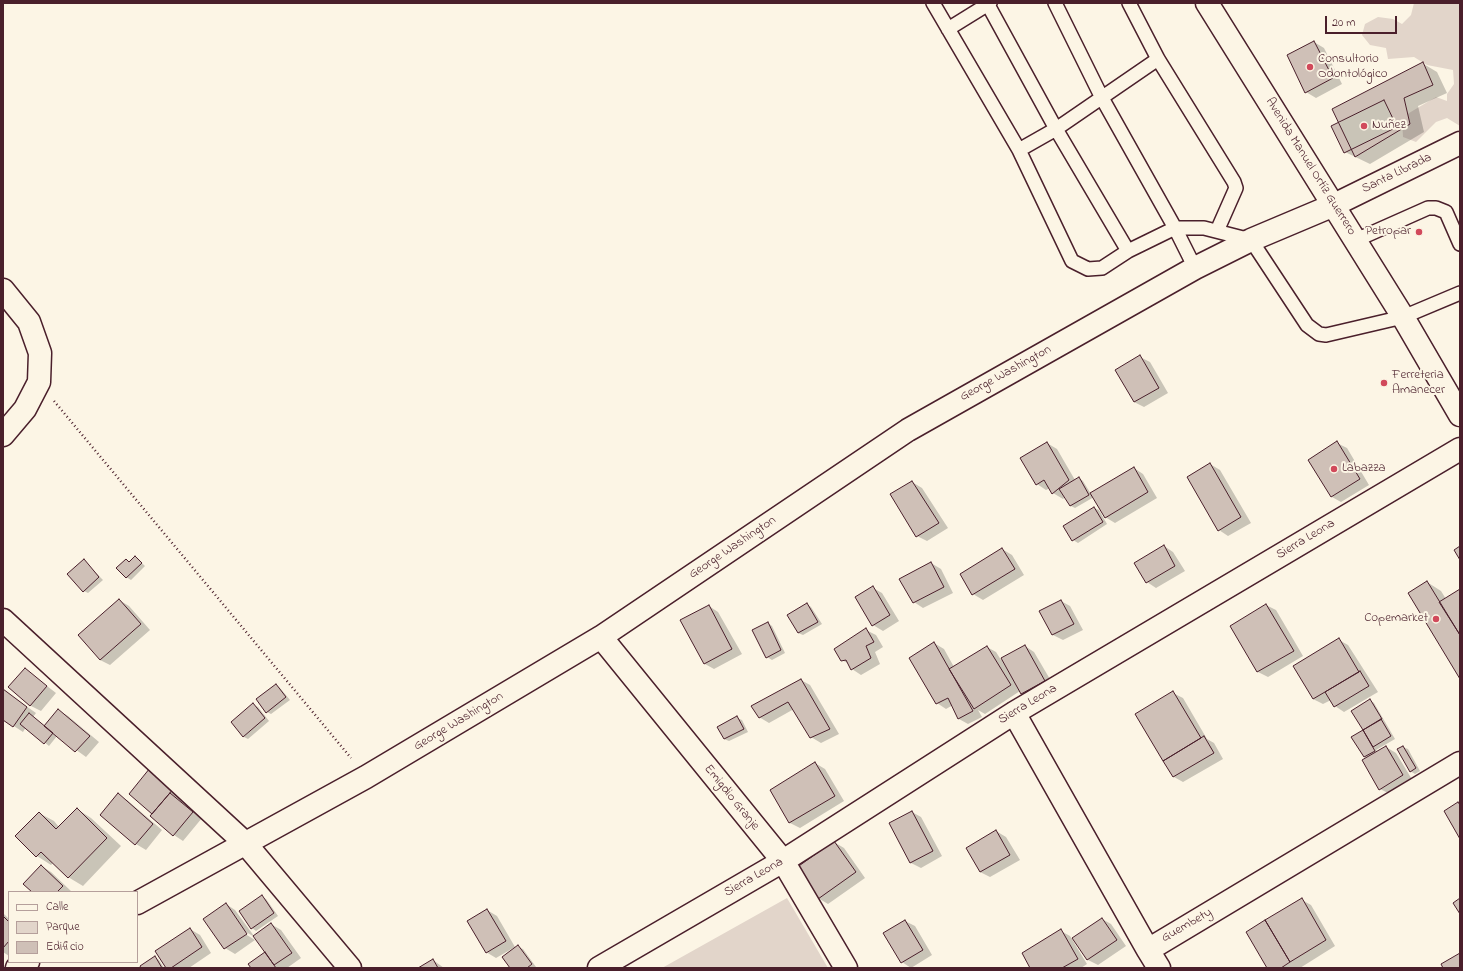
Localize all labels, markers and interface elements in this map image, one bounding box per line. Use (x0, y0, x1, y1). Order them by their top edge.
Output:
scale bar (1327, 8, 1399, 34)
text: 20 m (1332, 14, 1355, 32)
place label: Consultorio Odontológico (1318, 52, 1387, 83)
marker: Consultorio Odontológico (1305, 62, 1315, 72)
street label: Avenida Manuel Ortíz Guerrero (1261, 95, 1359, 239)
place label: Nuñez (1372, 118, 1406, 134)
marker: Nuñez (1359, 121, 1369, 131)
street label: Santa Librada (1360, 150, 1434, 198)
place label: Petropar (1365, 224, 1411, 240)
marker: Petropar (1414, 227, 1424, 237)
street label: George Washington (958, 343, 1054, 405)
place label: Ferreteria Amanecer (1392, 368, 1445, 399)
marker: Ferreteria Amanecer (1379, 378, 1389, 388)
place label: Labazza (1342, 461, 1386, 477)
marker: Labazza (1329, 464, 1339, 474)
street label: George Washington (686, 513, 780, 583)
street label: Sierra Leona (1274, 516, 1338, 564)
place label: Copemarket (1364, 611, 1428, 627)
marker: Copemarket (1431, 614, 1441, 624)
street label: Sierra Leona (996, 681, 1060, 729)
street label: George Washington (411, 689, 507, 755)
street label: Emigdio Granje (700, 762, 762, 834)
street label: Sierra Leona (722, 855, 786, 901)
legend (8, 891, 138, 963)
text: Calle (46, 898, 68, 916)
street label: Guembety (1159, 905, 1215, 947)
text: Parque (46, 918, 80, 936)
text: Edificio (46, 938, 84, 956)

